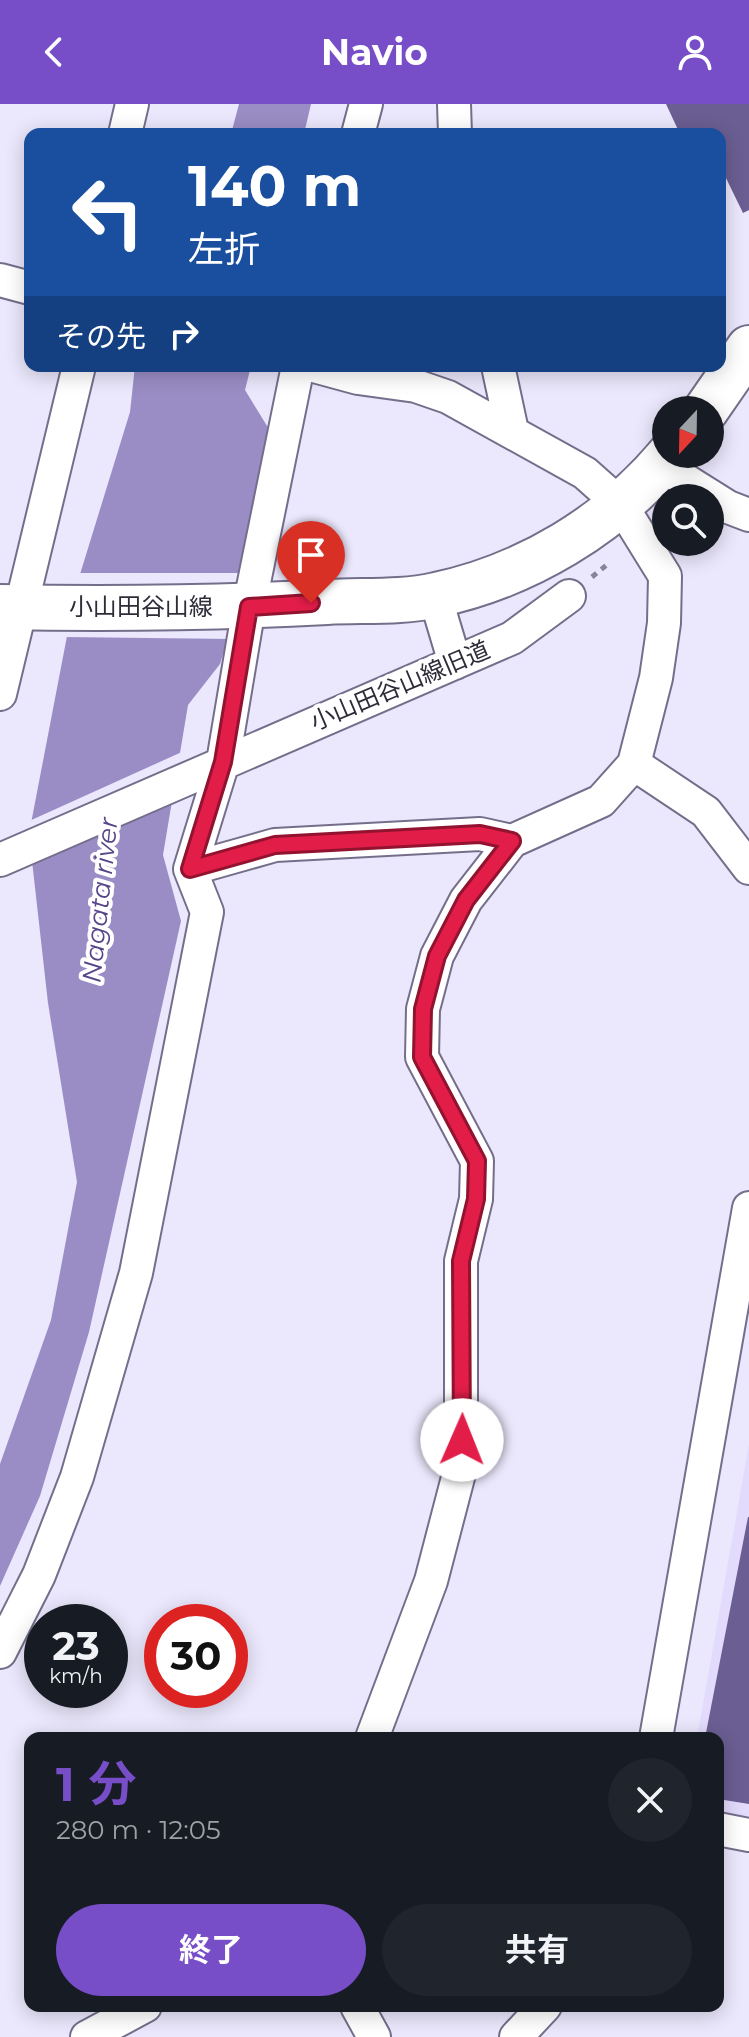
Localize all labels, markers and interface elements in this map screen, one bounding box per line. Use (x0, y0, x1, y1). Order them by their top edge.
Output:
icon: back (32, 30, 76, 74)
text: Navio (321, 30, 428, 74)
icon: person (673, 30, 717, 74)
text: 140 m (188, 152, 361, 220)
icon: left (56, 160, 160, 264)
text: 左折 (188, 227, 260, 271)
icon: right (162, 312, 206, 356)
text: その先 (56, 318, 146, 355)
north arrow (652, 396, 724, 468)
map controls (652, 396, 724, 556)
button: search (652, 484, 724, 556)
pin (277, 521, 345, 603)
icon: arrive (289, 533, 333, 577)
street label: 小山田谷山線 (69, 592, 213, 621)
street label: 小山田谷山線旧道 (306, 635, 494, 736)
water label: Nagata river (75, 815, 125, 984)
position arrow (420, 1398, 504, 1482)
speed limit sign: 30 (144, 1604, 248, 1708)
text: 23 (52, 1621, 100, 1670)
text: km/h (49, 1664, 103, 1688)
text: 1 分 (56, 1755, 136, 1813)
button: close (608, 1758, 692, 1842)
text: 280 m · 12:05 (56, 1814, 221, 1846)
button: 終了 (56, 1904, 366, 1996)
button: 共有 (382, 1904, 692, 1996)

